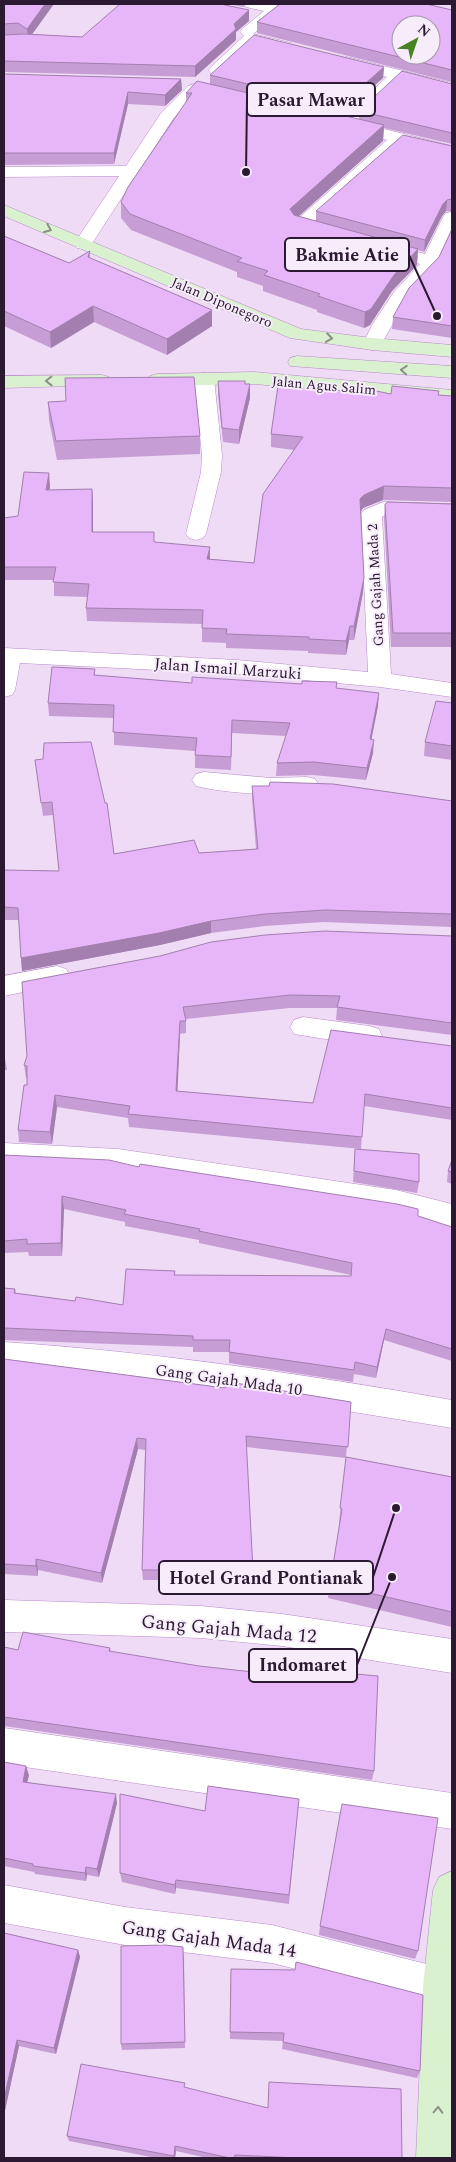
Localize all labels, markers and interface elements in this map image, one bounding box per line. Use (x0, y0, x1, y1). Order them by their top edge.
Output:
north arrow (391, 15, 441, 65)
text: N (413, 19, 435, 42)
callout: Pasar Mawar (247, 83, 375, 116)
text: Pasar Mawar (257, 87, 365, 114)
one-way arrow (43, 223, 52, 233)
callout: Bakmie Atie (285, 238, 409, 271)
text: Bakmie Atie (295, 242, 399, 269)
street label: Jalan Diponegoro (168, 272, 276, 333)
one-way arrow (326, 332, 334, 343)
one-way arrow (399, 364, 407, 375)
street label: Jalan Agus Salim (271, 370, 377, 401)
one-way arrow (45, 376, 52, 386)
street label: Gang Gajah Mada 2 (362, 523, 389, 647)
street label: Jalan Ismail Marzuki (153, 652, 302, 686)
street label: Gang Gajah Mada 10 (154, 1358, 304, 1402)
callout: Hotel Grand Pontianak (159, 1561, 373, 1594)
text: Hotel Grand Pontianak (169, 1565, 363, 1592)
street label: Gang Gajah Mada 12 (140, 1607, 318, 1652)
callout: Indomaret (249, 1649, 357, 1682)
text: Indomaret (259, 1652, 347, 1679)
street label: Gang Gajah Mada 14 (120, 1913, 298, 1966)
one-way arrow (432, 2105, 443, 2113)

